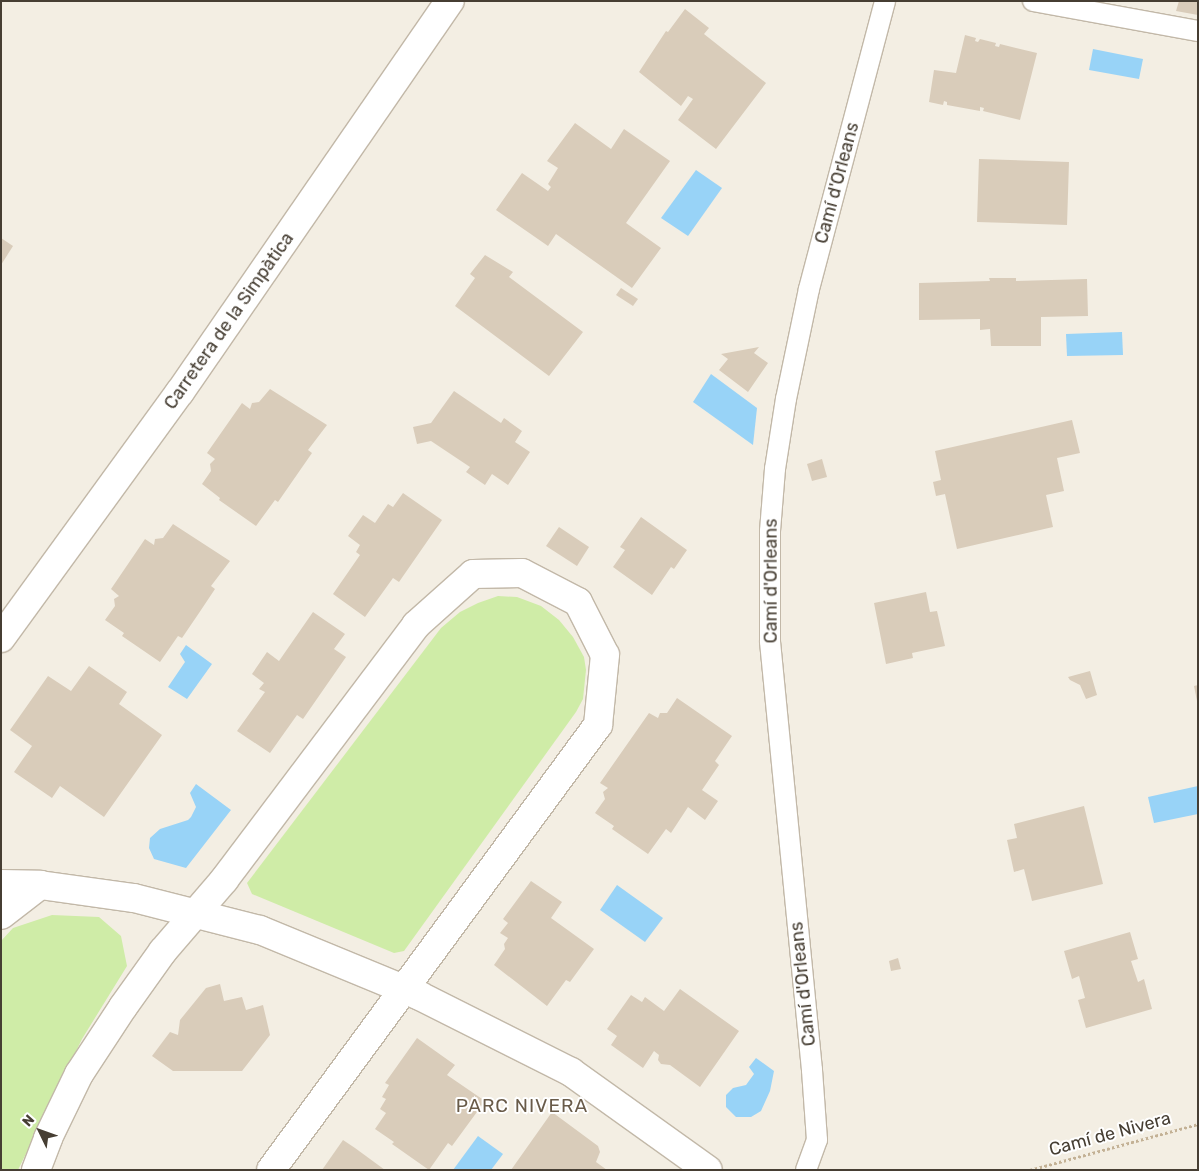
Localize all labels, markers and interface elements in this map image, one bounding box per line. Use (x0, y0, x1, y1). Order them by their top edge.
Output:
street label: Camí d'Orleans (810, 120, 864, 246)
street label: Carretera de la Simpàtica (160, 228, 298, 414)
street label: Camí d'Orleans (760, 519, 782, 643)
street label: Camí d'Orleans (786, 921, 820, 1047)
district label: PARC NIVERA (454, 1095, 590, 1117)
north arrow (15, 1106, 65, 1156)
street label: Camí de Nivera (1047, 1107, 1173, 1161)
text: N (19, 1111, 38, 1130)

